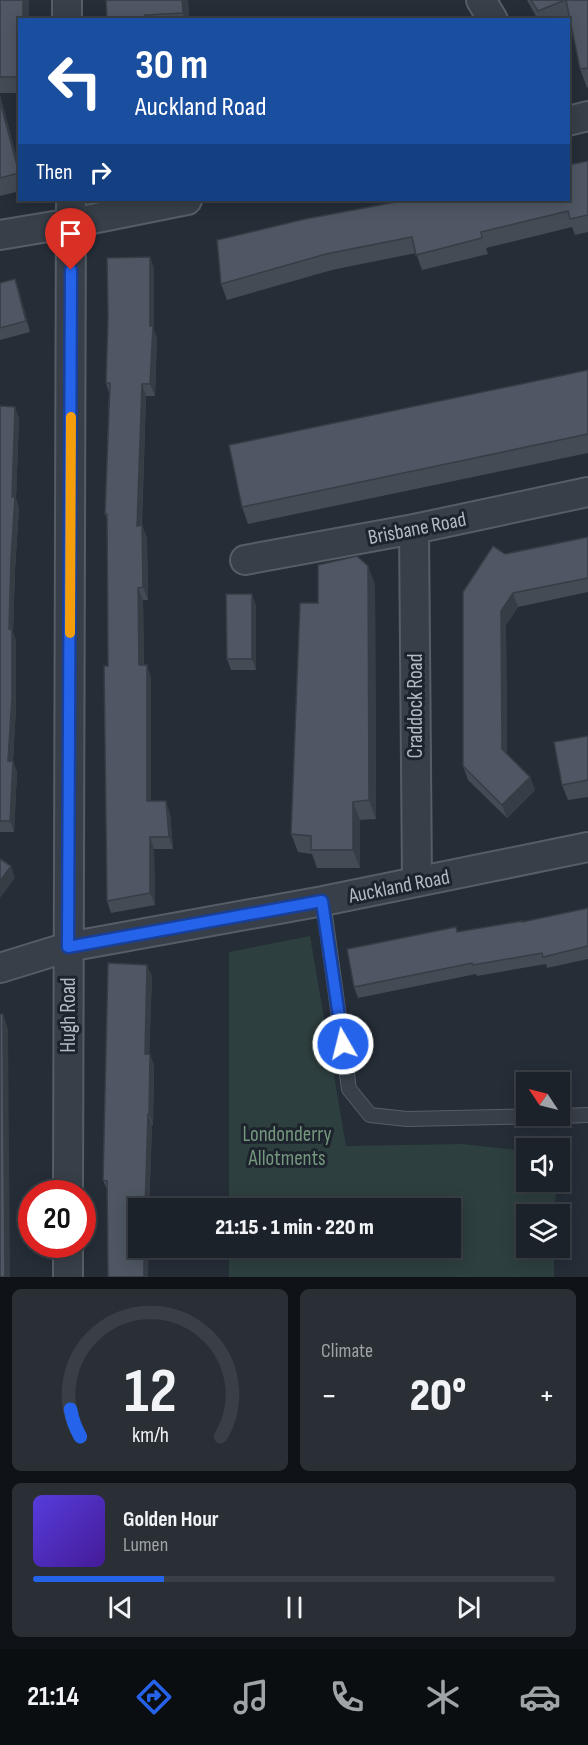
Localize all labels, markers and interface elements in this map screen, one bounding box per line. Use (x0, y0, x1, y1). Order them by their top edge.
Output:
text: 30 m (135, 40, 208, 91)
icon: left (36, 42, 114, 120)
text: Auckland Road (135, 91, 266, 123)
icon: right (84, 156, 117, 189)
text: Then (36, 159, 72, 186)
pin (45, 208, 96, 270)
icon: arrive (54, 217, 87, 250)
street label: Brisbane Road (366, 507, 468, 550)
street label: Craddock Road (403, 654, 428, 758)
street label: Auckland Road (346, 864, 452, 909)
street label: Hugh Road (56, 977, 81, 1053)
position arrow (311, 1012, 375, 1076)
north arrow (516, 1072, 570, 1126)
map controls (516, 1072, 570, 1258)
park label: Londonderry Allotments (242, 1122, 332, 1171)
button: sound (516, 1138, 570, 1192)
speed limit sign: 20 (18, 1180, 96, 1258)
button: layers (516, 1204, 570, 1258)
text: 21:15 · 1 min · 220 m (215, 1214, 374, 1241)
text: Climate (321, 1339, 373, 1363)
text: 12 (124, 1355, 176, 1430)
text: 20° (410, 1369, 466, 1424)
text: − (321, 1376, 337, 1416)
text: + (539, 1376, 555, 1416)
text: km/h (131, 1423, 169, 1448)
text: Golden Hour (123, 1506, 219, 1533)
text: Lumen (123, 1533, 168, 1557)
icon: previous (104, 1591, 137, 1624)
icon: pause (278, 1591, 311, 1624)
icon: next (452, 1591, 485, 1624)
icon: directions (133, 1676, 175, 1718)
icon: music (230, 1676, 272, 1718)
icon: phone (326, 1676, 368, 1718)
icon: climate (422, 1676, 464, 1718)
icon: car (519, 1676, 561, 1718)
text: 21:14 (27, 1681, 79, 1713)

